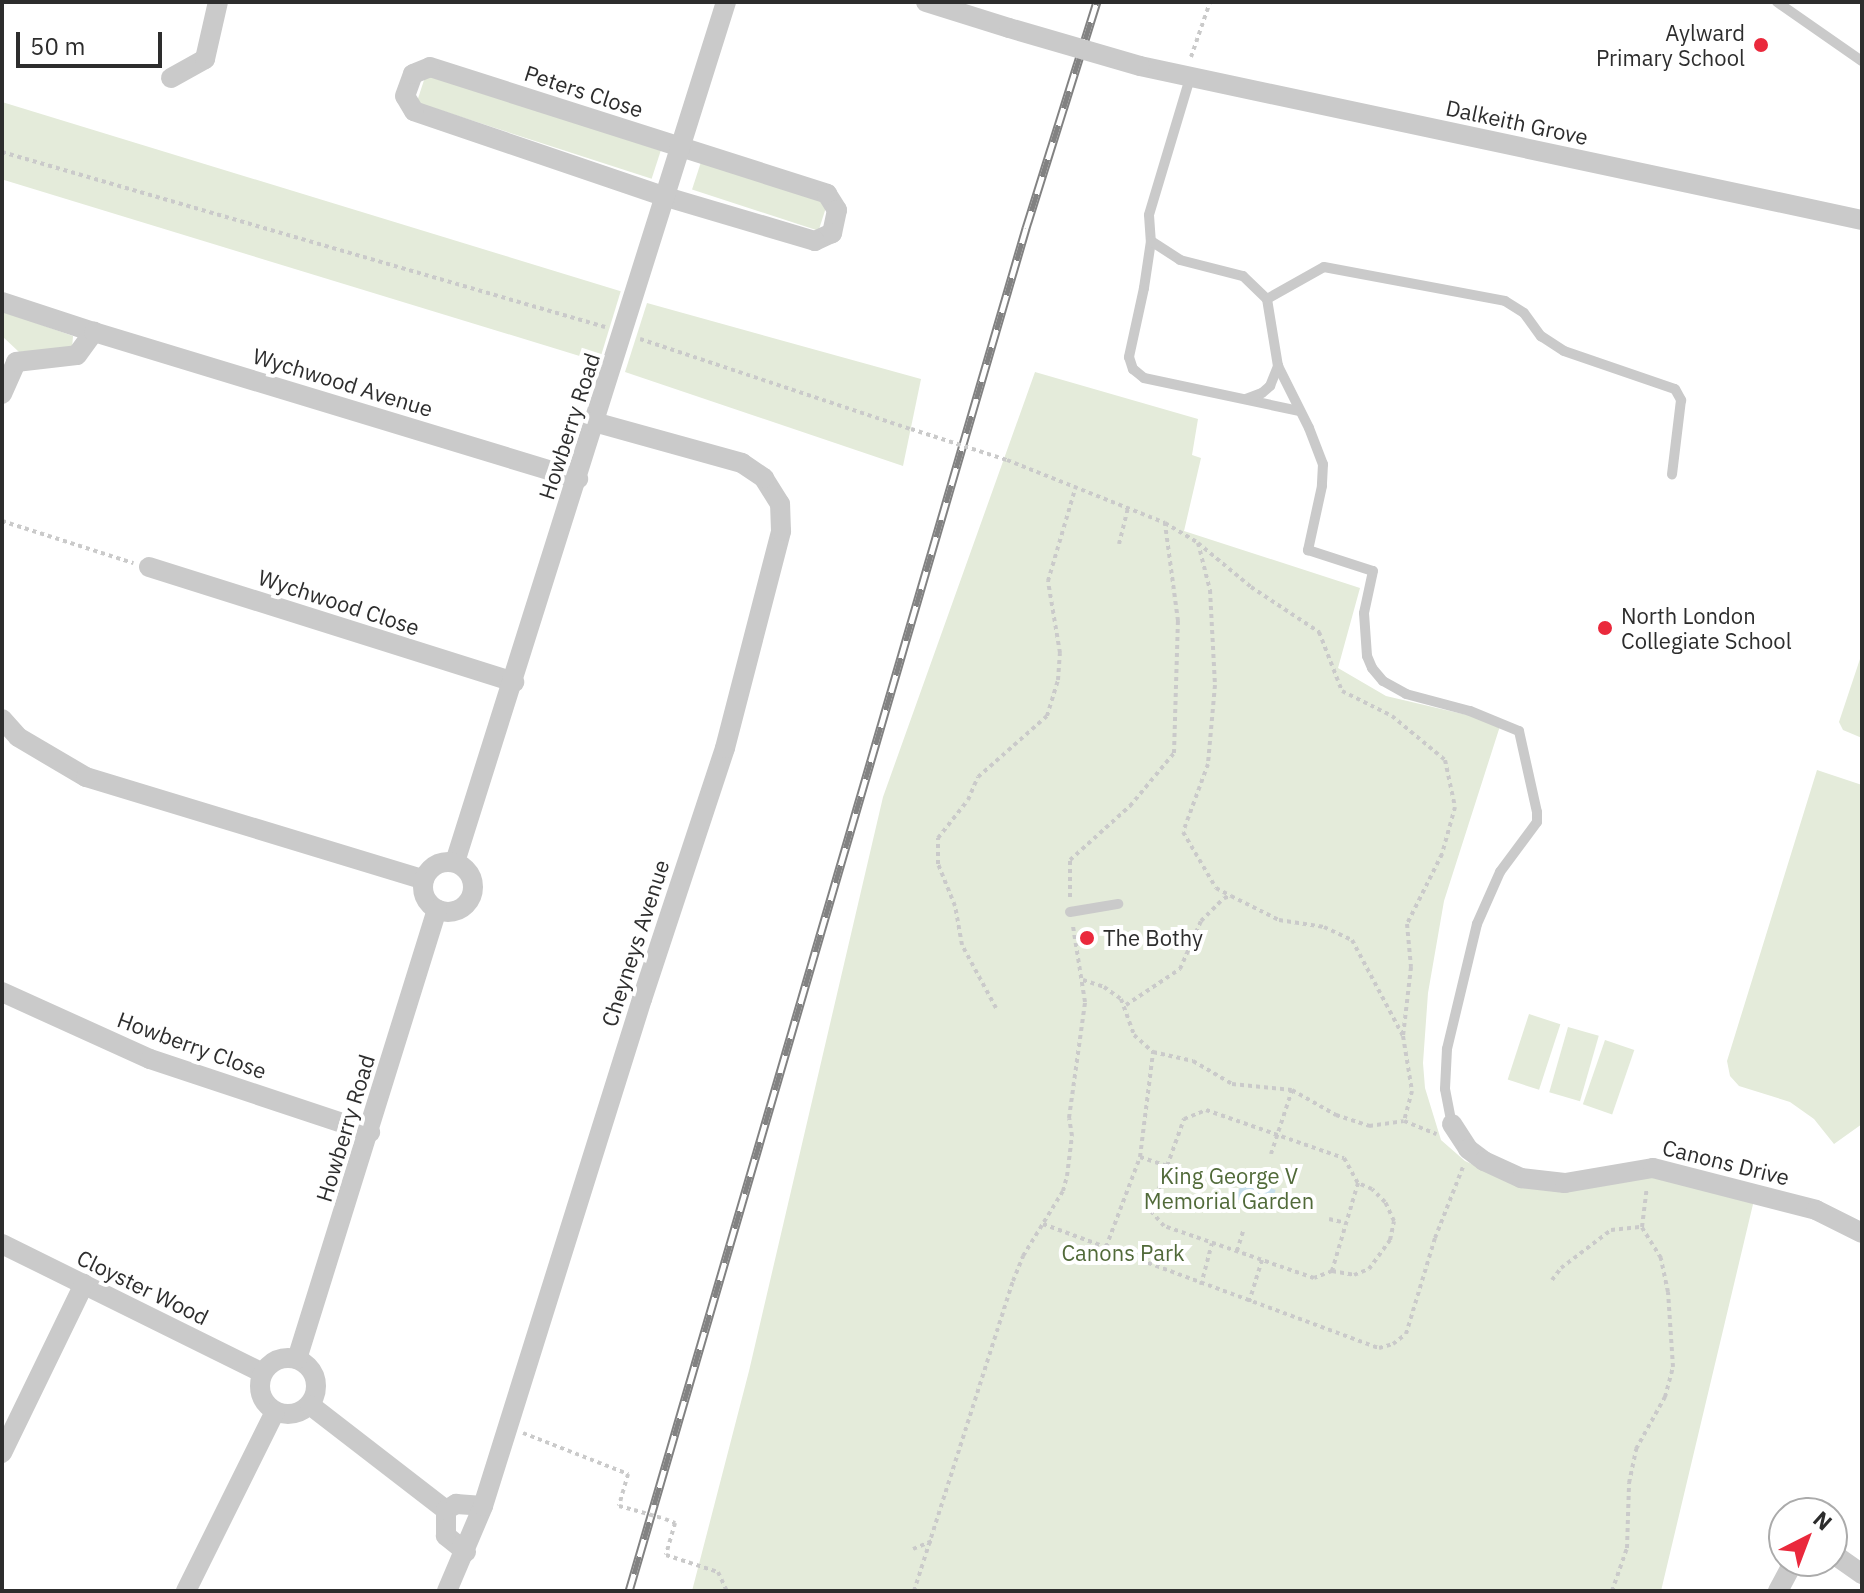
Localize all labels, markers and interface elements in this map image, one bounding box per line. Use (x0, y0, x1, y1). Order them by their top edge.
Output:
scale bar (20, 16, 166, 66)
place label: Aylward Primary School (1596, 19, 1745, 70)
text: 50 m (30, 30, 85, 62)
marker: Aylward Primary School (1752, 36, 1770, 54)
street label: Peters Close (521, 59, 647, 123)
street label: Dalkeith Grove (1443, 94, 1591, 150)
street label: Wychwood Avenue (250, 342, 436, 422)
street label: Howberry Road (533, 349, 605, 503)
street label: Wychwood Close (255, 563, 423, 641)
place label: North London Collegiate School (1621, 602, 1792, 654)
marker: North London Collegiate School (1596, 619, 1614, 637)
street label: Cheyneys Avenue (596, 856, 674, 1030)
place label: The Bothy (1103, 925, 1203, 951)
marker: The Bothy (1078, 929, 1096, 947)
street label: Howberry Close (114, 1006, 270, 1084)
street label: Howberry Road (310, 1051, 380, 1205)
street label: Canons Drive (1660, 1134, 1792, 1190)
park label: King George V Memorial Garden (1144, 1162, 1314, 1214)
park label: Canons Park (1061, 1240, 1185, 1266)
street label: Cloyster Wood (73, 1244, 213, 1330)
north arrow (1768, 1497, 1848, 1577)
text: N (1807, 1504, 1839, 1536)

